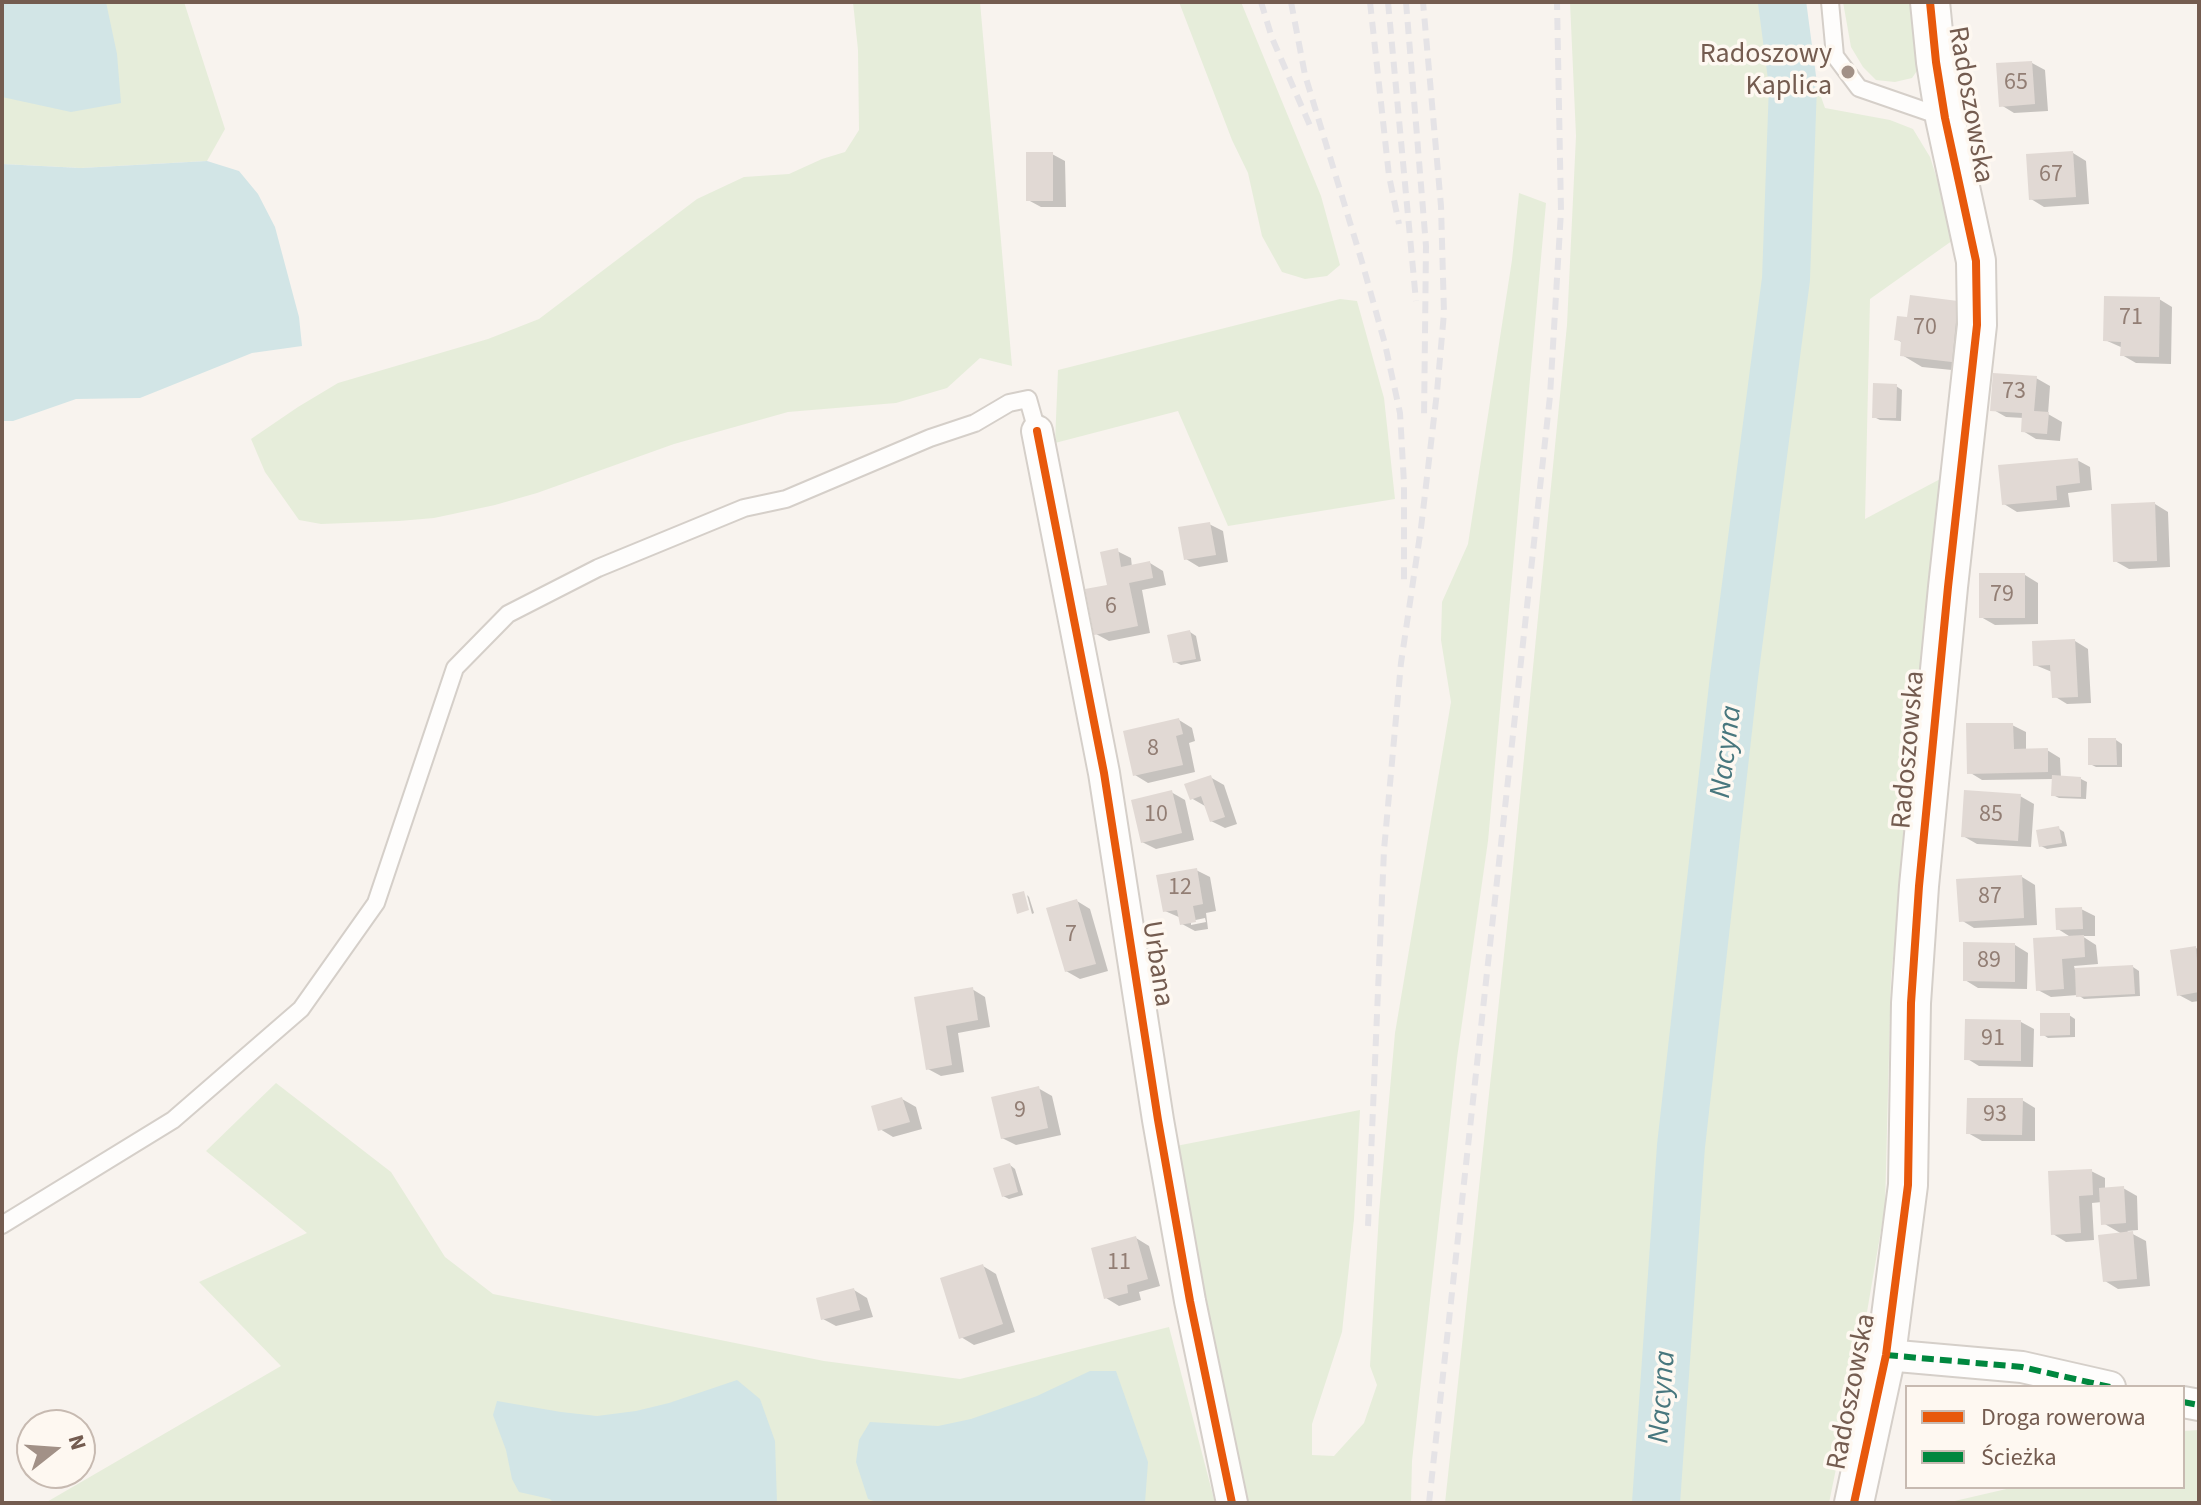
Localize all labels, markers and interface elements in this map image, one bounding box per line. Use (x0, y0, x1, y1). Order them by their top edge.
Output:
street label: Radoszowska (1939, 24, 1999, 186)
place label: Radoszowy Kaplica (1700, 39, 1832, 105)
marker: Radoszowy Kaplica (1839, 63, 1857, 81)
house number: 65 (2004, 70, 2028, 98)
house number: 67 (2039, 162, 2063, 190)
house number: 71 (2119, 305, 2143, 333)
house number: 70 (1913, 315, 1937, 343)
house number: 73 (2002, 379, 2026, 407)
house number: 79 (1990, 582, 2014, 610)
house number: 6 (1105, 594, 1117, 622)
street label: Radoszowska (1886, 670, 1934, 830)
water label: Nacyna (1704, 704, 1752, 800)
house number: 8 (1147, 736, 1159, 764)
house number: 10 (1144, 802, 1168, 830)
house number: 85 (1979, 802, 2003, 830)
house number: 12 (1168, 875, 1192, 903)
house number: 87 (1978, 884, 2002, 912)
street label: Urbana (1133, 919, 1179, 1009)
house number: 7 (1065, 922, 1077, 950)
house number: 89 (1977, 948, 2001, 976)
house number: 91 (1981, 1026, 2005, 1054)
house number: 9 (1014, 1098, 1026, 1126)
house number: 93 (1983, 1102, 2007, 1130)
house number: 11 (1107, 1250, 1131, 1278)
street label: Radoszowska (1821, 1311, 1885, 1473)
water label: Nacyna (1643, 1349, 1685, 1445)
legend (1905, 1385, 2185, 1489)
text: Droga rowerowa (1981, 1400, 2146, 1435)
north arrow (16, 1409, 96, 1489)
text: N (60, 1431, 94, 1454)
text: Ścieżka (1981, 1440, 2057, 1475)

